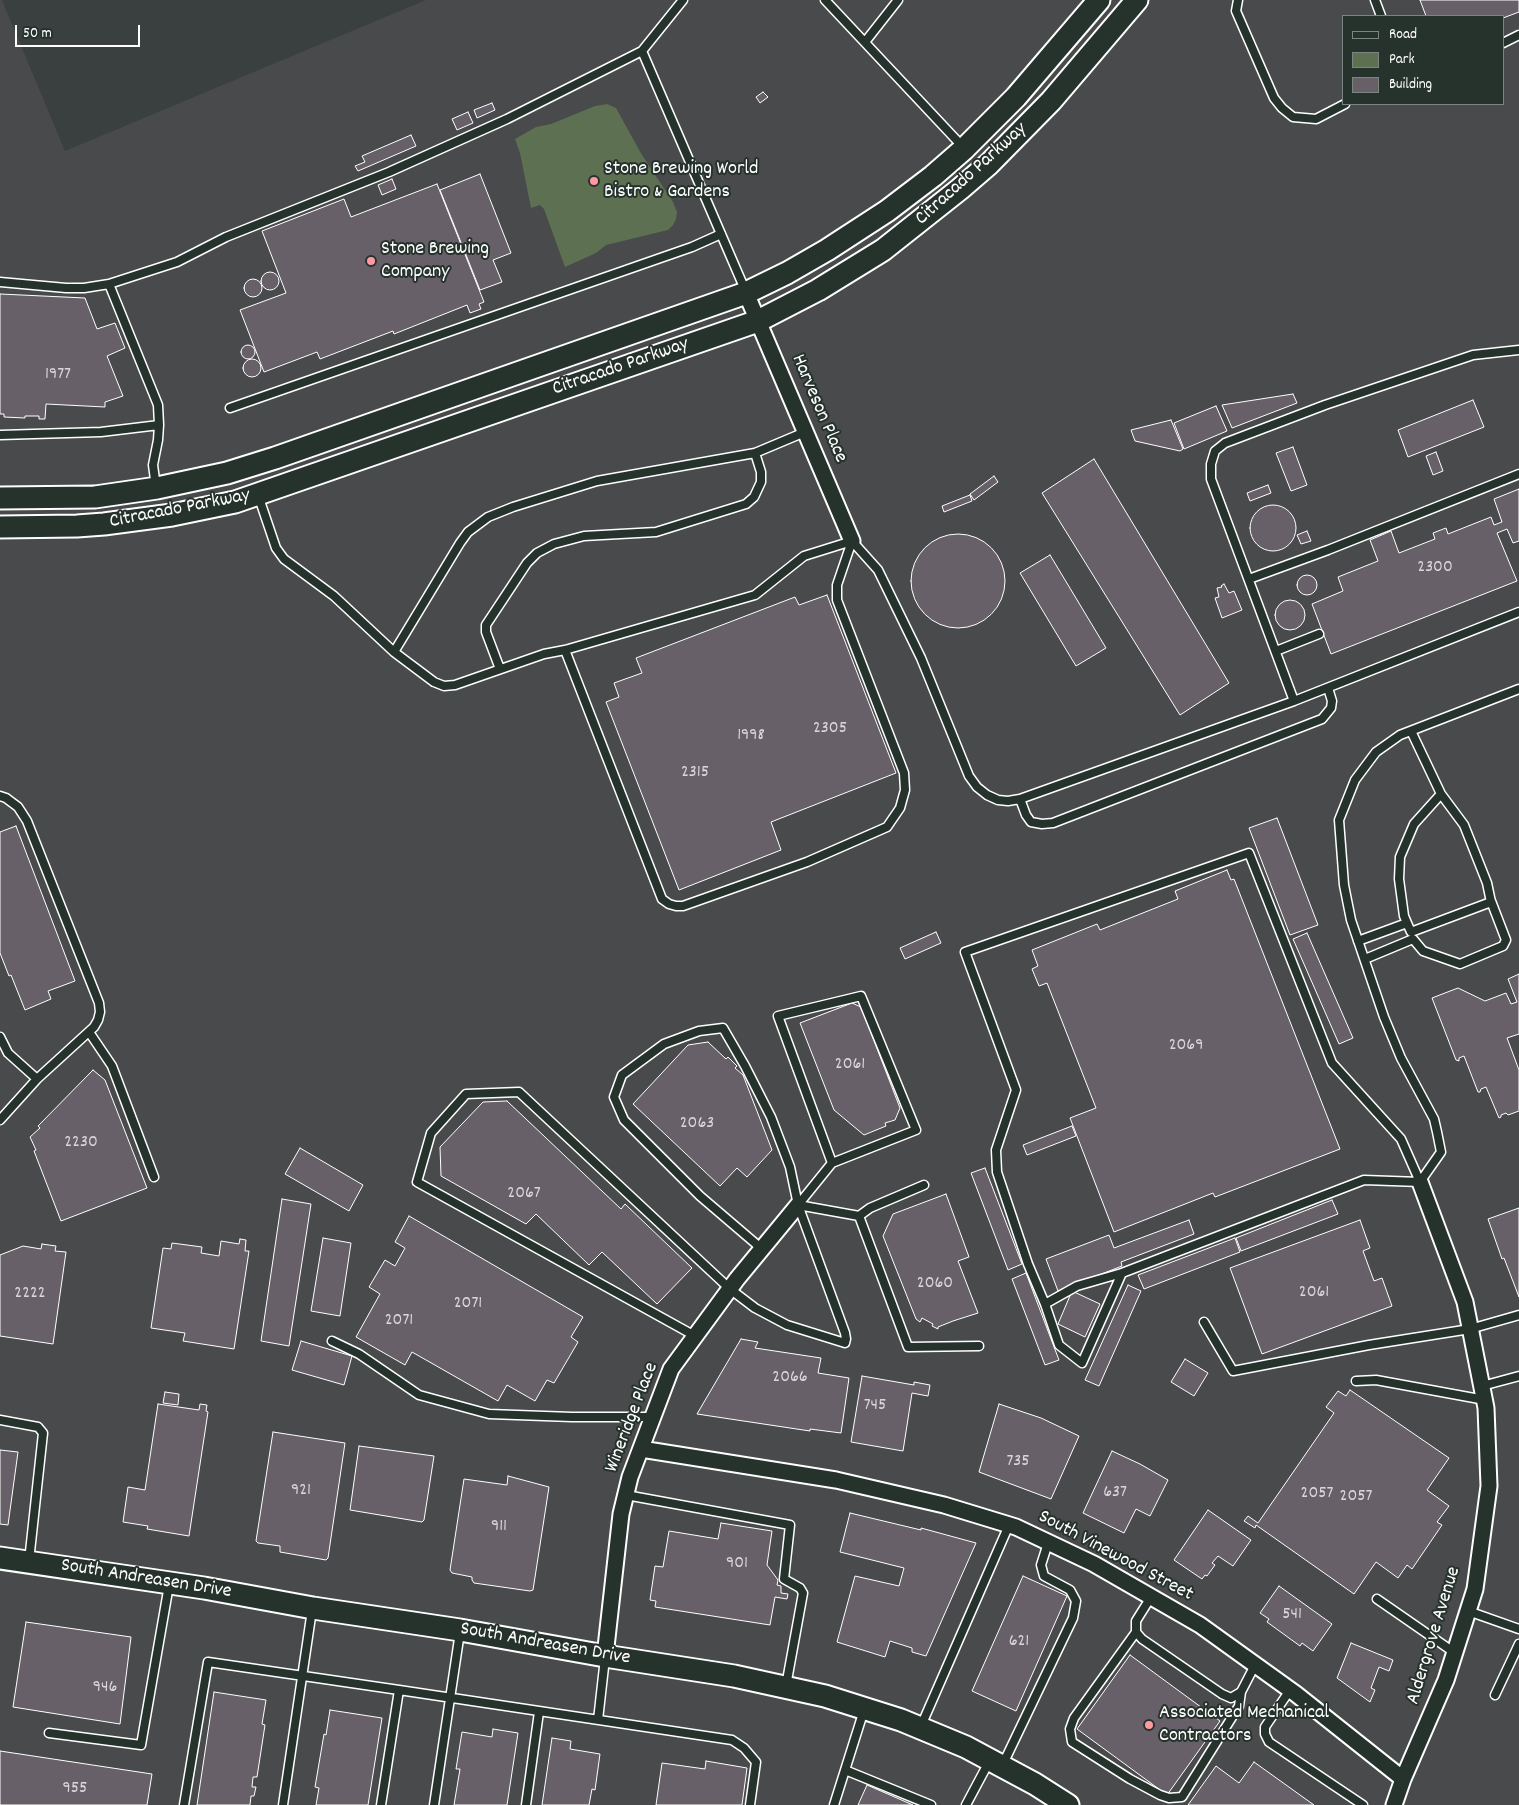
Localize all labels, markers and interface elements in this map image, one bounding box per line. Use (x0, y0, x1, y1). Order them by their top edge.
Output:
scale bar (18, 15, 142, 47)
legend (1342, 15, 1504, 105)
text: 50 m (23, 23, 52, 45)
text: Road (1389, 24, 1417, 46)
text: Park (1389, 49, 1415, 71)
text: Building (1389, 74, 1432, 96)
street label: Citracado Parkway (911, 118, 1033, 232)
place label: Stone Brewing World Bistro & Gardens (604, 158, 758, 205)
marker: Stone Brewing World Bistro & Gardens (588, 175, 600, 187)
place label: Stone Brewing Company (381, 238, 489, 285)
marker: Stone Brewing Company (365, 255, 377, 267)
street label: Citracado Parkway (550, 333, 692, 403)
street label: Harveson Place (784, 351, 852, 467)
house number: 1977 (45, 365, 71, 387)
street label: Citracado Parkway (108, 485, 252, 535)
house number: 2300 (1417, 558, 1453, 580)
house number: 2305 (813, 719, 847, 741)
house number: 1998 (737, 726, 765, 748)
house number: 2315 (681, 763, 709, 785)
house number: 2069 (1169, 1036, 1203, 1058)
house number: 2061 (835, 1055, 865, 1077)
house number: 2063 (680, 1114, 714, 1136)
house number: 2230 (64, 1133, 98, 1155)
house number: 2067 (507, 1184, 541, 1206)
house number: 2060 (917, 1274, 953, 1296)
house number: 2061 (1299, 1283, 1329, 1305)
house number: 2222 (14, 1284, 46, 1306)
house number: 2071 (454, 1294, 482, 1316)
house number: 2071 (385, 1311, 413, 1333)
street label: Wineridge Place (601, 1360, 665, 1476)
house number: 2066 (772, 1368, 808, 1390)
house number: 745 (864, 1396, 886, 1418)
house number: 735 (1006, 1452, 1030, 1474)
house number: 921 (291, 1481, 311, 1503)
house number: 637 (1103, 1483, 1127, 1505)
house number: 2057 (1301, 1484, 1333, 1506)
house number: 2057 (1340, 1487, 1372, 1509)
street label: South Vinewood Street (1033, 1506, 1197, 1608)
house number: 911 (491, 1517, 507, 1539)
house number: 901 (726, 1554, 748, 1576)
street label: South Andreasen Drive (59, 1555, 233, 1605)
street label: Aldergrove Avenue (1403, 1564, 1467, 1708)
house number: 541 (1282, 1605, 1302, 1627)
street label: South Andreasen Drive (458, 1618, 632, 1672)
house number: 621 (1009, 1632, 1029, 1654)
house number: 946 (93, 1678, 117, 1700)
place label: Associated Mechanical Contractors (1159, 1702, 1329, 1749)
marker: Associated Mechanical Contractors (1143, 1719, 1155, 1731)
house number: 955 (63, 1779, 87, 1801)

